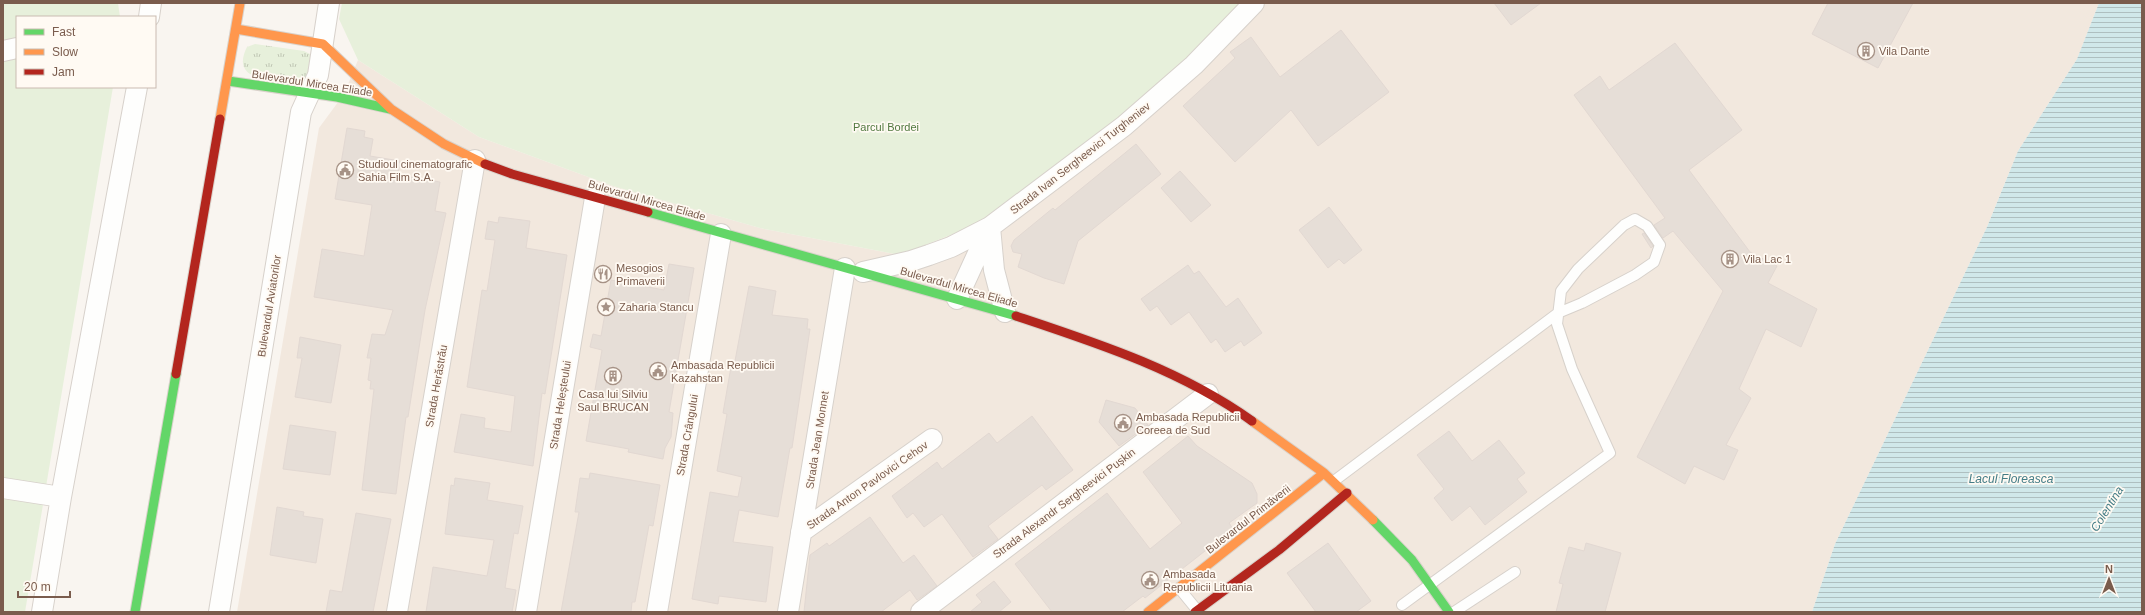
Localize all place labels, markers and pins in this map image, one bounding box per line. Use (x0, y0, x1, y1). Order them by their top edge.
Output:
building icon: Vila Dante (1856, 41, 1876, 61)
place label: Vila Dante (1879, 45, 1930, 57)
place label: Studioul cinematografic Sahia Film S.A. (358, 158, 473, 183)
public building icon: Studioul cinematografic Sahia Film S.A. (335, 160, 355, 180)
building icon: Vila Lac 1 (1720, 249, 1740, 269)
place label: Vila Lac 1 (1743, 253, 1791, 265)
place label: Mesogios Primaverii (616, 262, 665, 287)
restaurant icon: Mesogios Primaverii (593, 264, 613, 284)
place icon: Zaharia Stancu (596, 297, 616, 317)
place label: Zaharia Stancu (619, 301, 694, 313)
place label: Ambasada Republicii Kazahstan (671, 359, 774, 384)
public building icon: Ambasada Republicii Kazahstan (648, 361, 668, 381)
building icon: Casa lui Silviu Saul BRUCAN (603, 366, 623, 386)
place label: Casa lui Silviu Saul BRUCAN (577, 388, 649, 413)
place label: Ambasada Republicii Coreea de Sud (1136, 411, 1239, 436)
public building icon: Ambasada Republicii Coreea de Sud (1113, 413, 1133, 433)
place label: Ambasada Republicii Lituania (1163, 568, 1253, 593)
public building icon: Ambasada Republicii Lituania (1140, 570, 1160, 590)

